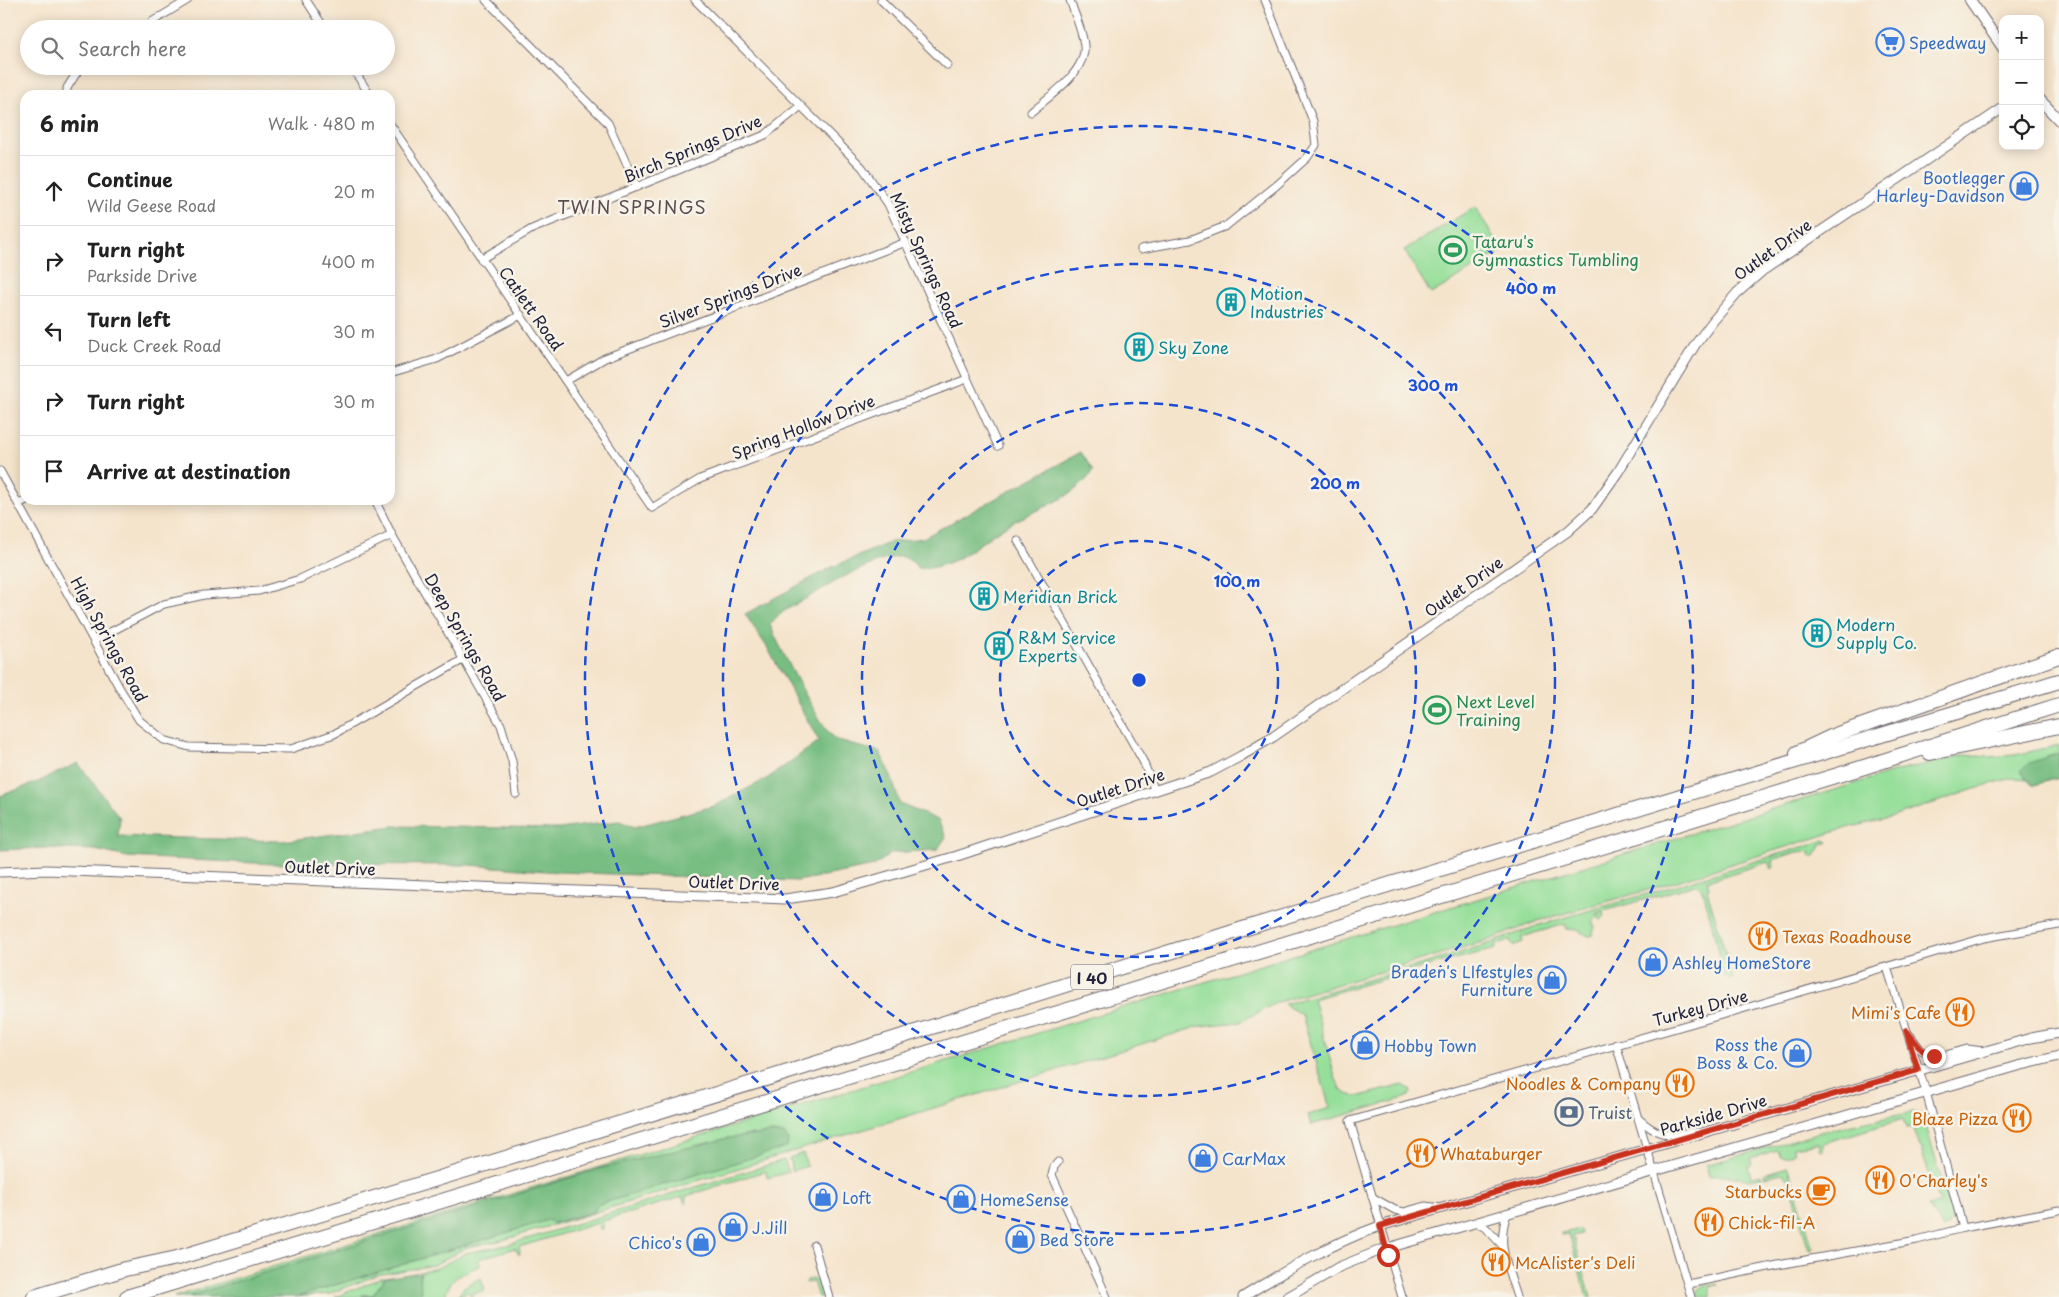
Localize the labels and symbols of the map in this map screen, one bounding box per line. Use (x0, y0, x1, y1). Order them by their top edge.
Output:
supermarket icon: Speedway (1875, 27, 1905, 57)
place label: Speedway (1909, 30, 1986, 54)
street label: Birch Springs Drive (619, 108, 765, 188)
place label: Bootlegger Harley-Davidson (1876, 165, 2006, 207)
shop icon: Bootlegger Harley-Davidson (2009, 171, 2039, 201)
street label: Misty Springs Road (885, 188, 969, 332)
district label: TWIN SPRINGS (557, 193, 707, 220)
street label: Outlet Drive (1728, 212, 1816, 286)
place label: Tataru's Gymnastics Tumbling (1472, 229, 1639, 271)
sports icon: Tataru's Gymnastics Tumbling (1438, 235, 1468, 265)
street label: Silver Springs Drive (655, 257, 805, 333)
street label: Catlett Road (494, 261, 570, 355)
text: 400 m (1506, 276, 1556, 299)
place label: Motion Industries (1250, 281, 1324, 323)
building icon: Motion Industries (1216, 287, 1246, 317)
building icon: Sky Zone (1124, 332, 1154, 362)
place label: Sky Zone (1158, 335, 1229, 359)
text: 300 m (1408, 373, 1458, 396)
street label: Spring Hollow Drive (728, 388, 878, 464)
text: 200 m (1310, 471, 1360, 494)
street label: Outlet Drive (1419, 550, 1507, 622)
street label: Deep Springs Road (420, 568, 512, 706)
text: 100 m (1214, 569, 1260, 592)
street label: High Springs Road (66, 572, 154, 706)
building icon: Meridian Brick (969, 581, 999, 611)
place label: Meridian Brick (1003, 584, 1118, 608)
place label: Modern Supply Co. (1836, 612, 1917, 654)
building icon: Modern Supply Co. (1802, 618, 1832, 648)
place label: R&M Service Experts (1018, 625, 1116, 667)
building icon: R&M Service Experts (984, 631, 1014, 661)
centre of rings (1130, 671, 1148, 689)
place label: Next Level Training (1456, 689, 1535, 731)
sports icon: Next Level Training (1422, 695, 1452, 725)
street label: Outlet Drive (1073, 761, 1167, 813)
street label: Outlet Drive (284, 853, 376, 881)
street label: Outlet Drive (688, 868, 780, 896)
restaurant icon: Texas Roadhouse (1748, 921, 1778, 951)
place label: Texas Roadhouse (1782, 924, 1912, 948)
shop icon: Ashley HomeStore (1638, 947, 1668, 977)
place label: Ashley HomeStore (1672, 950, 1811, 974)
place label: Braden's LIfestyles Furniture (1391, 959, 1533, 1001)
road number: I 40 (1071, 964, 1113, 990)
shop icon: Braden's LIfestyles Furniture (1537, 965, 1567, 995)
street label: Turkey Drive (1650, 983, 1750, 1031)
restaurant icon: Mimi's Cafe (1945, 997, 1975, 1027)
place label: Mimi's Cafe (1851, 1000, 1941, 1024)
shop icon: Hobby Town (1350, 1030, 1380, 1060)
place label: Ross the Boss & Co. (1696, 1032, 1778, 1074)
place label: Hobby Town (1384, 1033, 1477, 1057)
shop icon: Ross the Boss & Co. (1782, 1038, 1812, 1068)
route end (1923, 1045, 1946, 1068)
restaurant icon: Noodles & Company (1665, 1068, 1695, 1098)
place label: Noodles & Company (1506, 1071, 1661, 1095)
street label: Parkside Drive (1657, 1087, 1769, 1141)
bank icon: Truist (1554, 1097, 1584, 1127)
place label: Truist (1588, 1100, 1632, 1124)
restaurant icon: Blaze Pizza (2002, 1103, 2032, 1133)
place label: Blaze Pizza (1912, 1106, 1998, 1130)
restaurant icon: Whataburger (1406, 1138, 1436, 1168)
place label: Whataburger (1440, 1141, 1543, 1165)
shop icon: CarMax (1188, 1143, 1218, 1173)
place label: CarMax (1222, 1146, 1286, 1170)
restaurant icon: O'Charley's (1865, 1165, 1895, 1195)
place label: O'Charley's (1899, 1168, 1988, 1192)
cafe icon: Starbucks (1806, 1176, 1836, 1206)
place label: Starbucks (1725, 1179, 1802, 1203)
shop icon: Loft (808, 1182, 838, 1212)
shop icon: HomeSense (946, 1184, 976, 1214)
place label: Loft (842, 1185, 872, 1209)
place label: HomeSense (980, 1187, 1069, 1211)
restaurant icon: Chick-fil-A (1694, 1207, 1724, 1237)
place label: Chick-fil-A (1728, 1210, 1815, 1234)
shop icon: J.Jill (718, 1212, 748, 1242)
place label: J.Jill (752, 1215, 787, 1239)
shop icon: Bed Store (1005, 1224, 1035, 1254)
shop icon: Chico's (686, 1227, 716, 1257)
place label: Bed Store (1039, 1227, 1114, 1251)
place label: Chico's (628, 1230, 682, 1254)
route start (1377, 1244, 1400, 1267)
restaurant icon: McAlister's Deli (1481, 1247, 1511, 1277)
place label: McAlister's Deli (1515, 1250, 1635, 1274)

